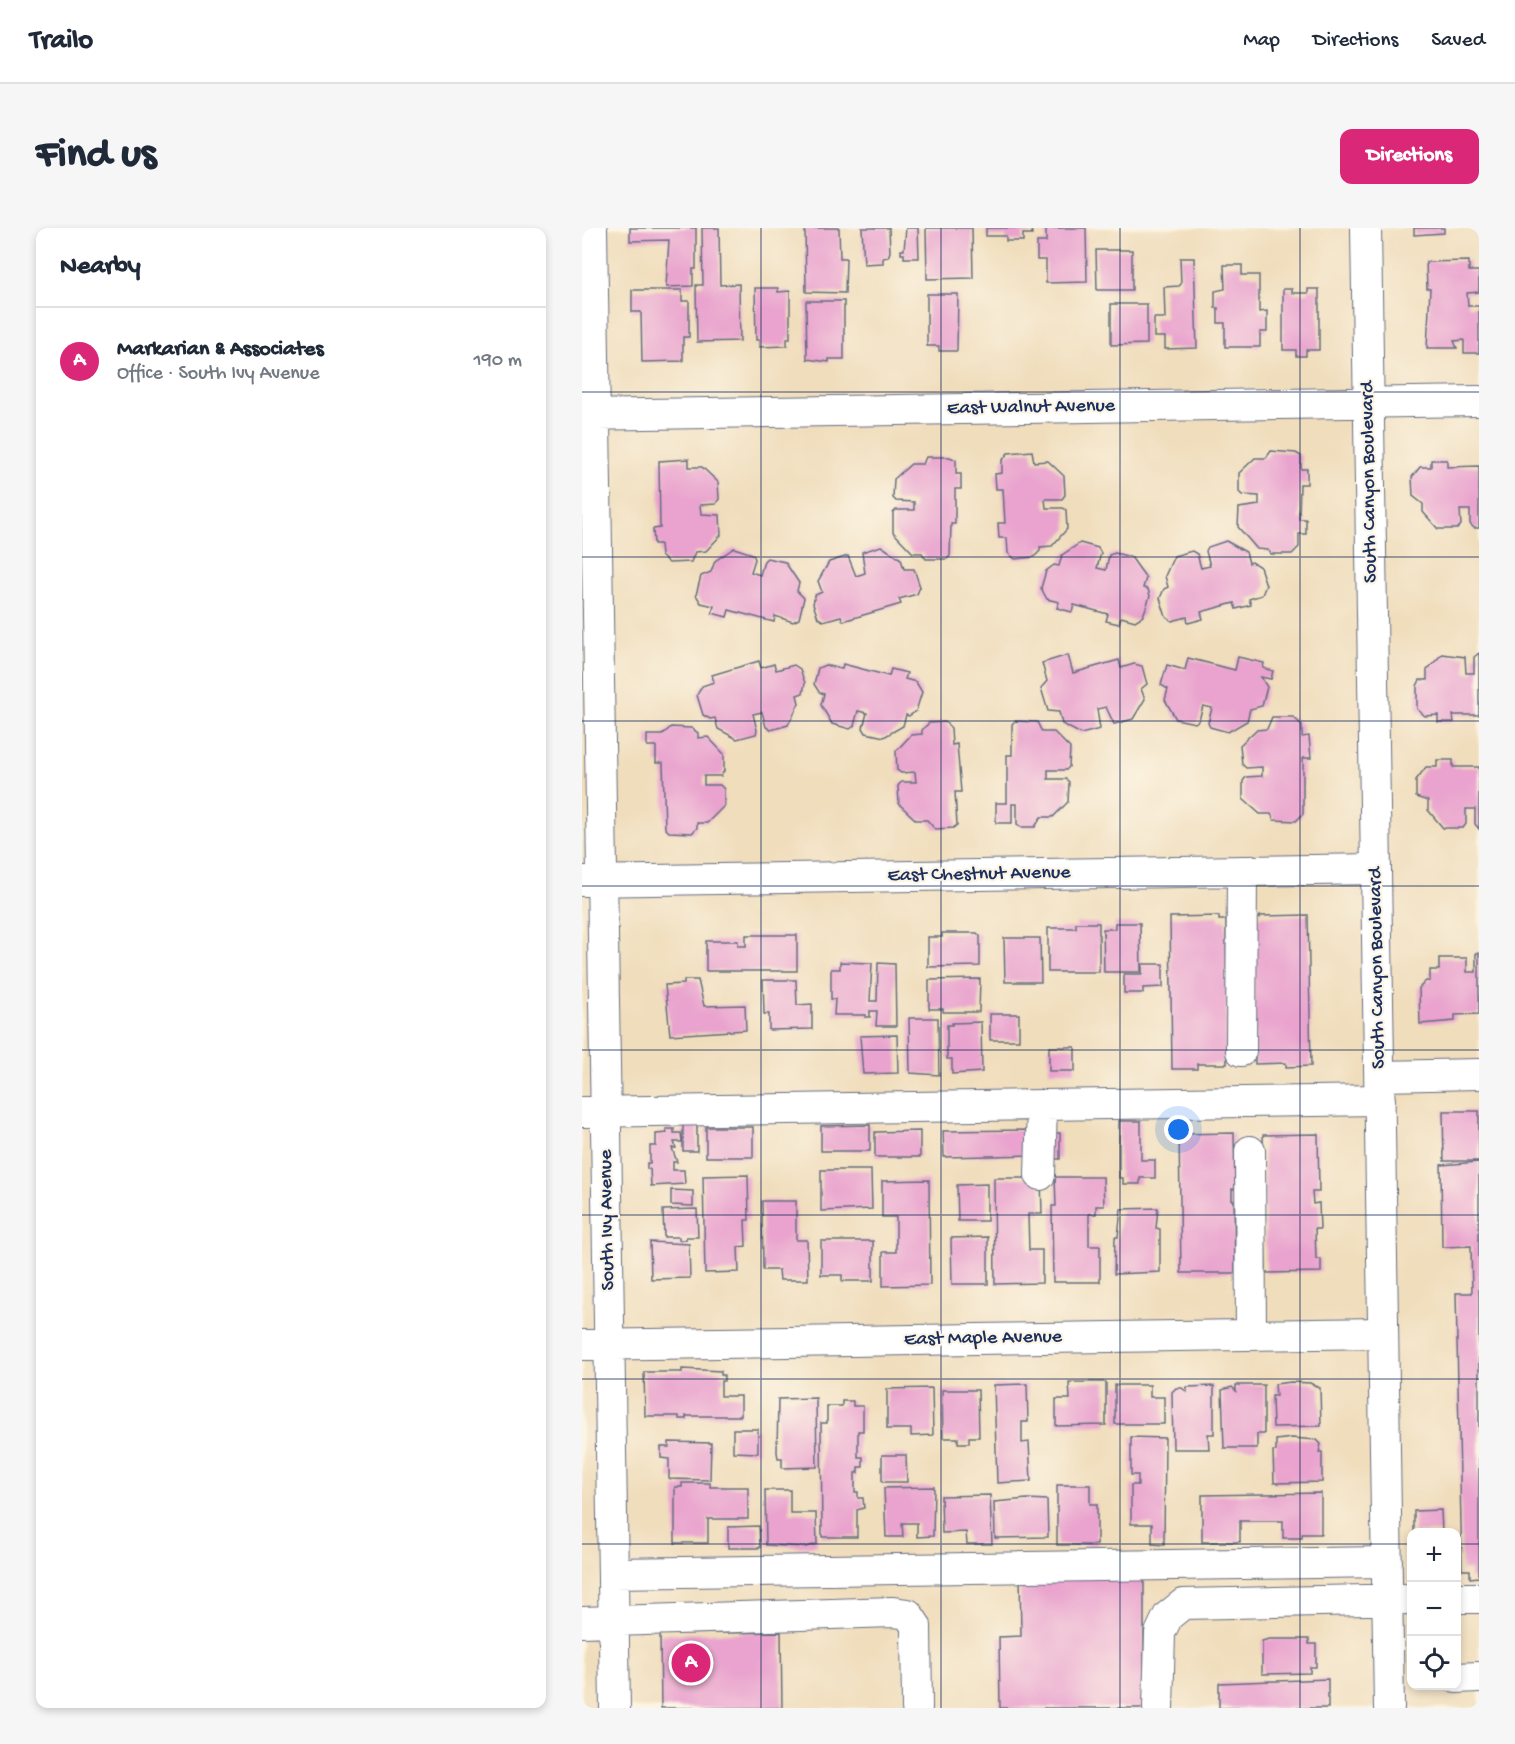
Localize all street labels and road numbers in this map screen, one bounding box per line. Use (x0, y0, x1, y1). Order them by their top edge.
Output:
street label: South Canyon Boulevard (1357, 379, 1383, 583)
street label: East Walnut Avenue (947, 395, 1116, 421)
street label: East Chestnut Avenue (887, 862, 1071, 888)
street label: South Canyon Boulevard (1365, 865, 1391, 1069)
street label: South Ivy Avenue (595, 1149, 621, 1291)
street label: East Maple Avenue (904, 1326, 1063, 1352)

